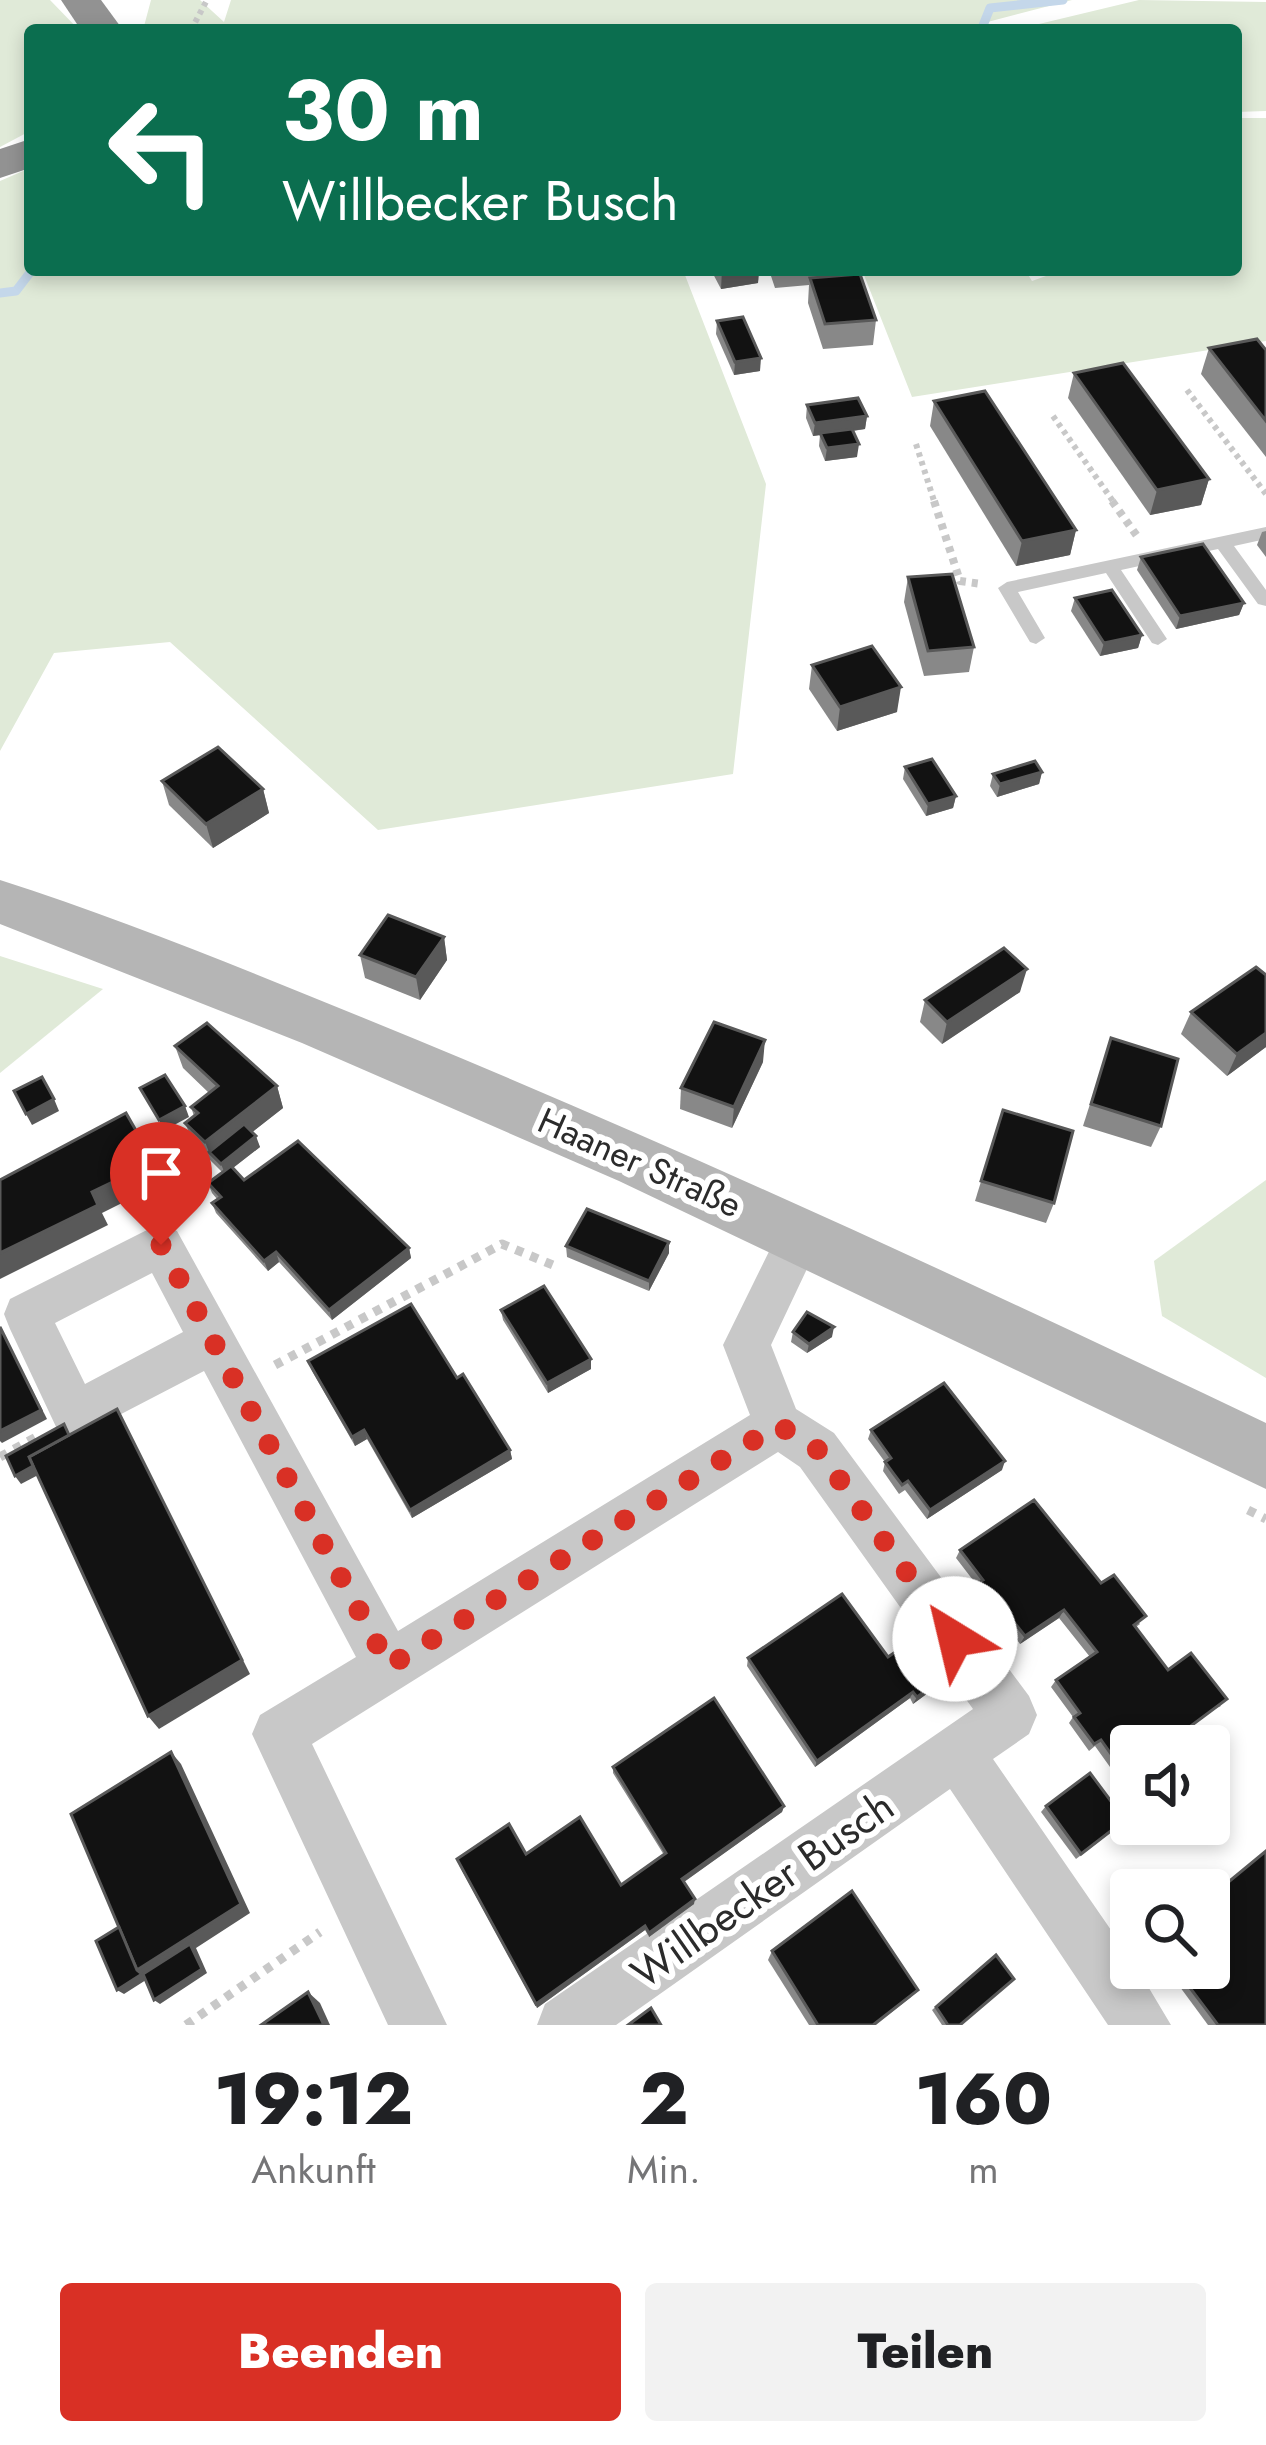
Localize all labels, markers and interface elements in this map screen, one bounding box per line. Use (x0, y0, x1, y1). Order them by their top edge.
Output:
text: 30 m (282, 50, 484, 172)
icon: left (84, 72, 240, 228)
text: Willbecker Busch (282, 162, 679, 240)
street label: Haaner Straße (530, 1094, 750, 1230)
pin (110, 1122, 212, 1245)
icon: arrive (128, 1140, 194, 1206)
position arrow (892, 1576, 1018, 1702)
map controls (1110, 1725, 1230, 1989)
button: sound (1110, 1725, 1230, 1845)
street label: Willbecker Busch (618, 1776, 906, 2003)
button: search (1110, 1869, 1230, 1989)
text: 19:12 (214, 2047, 413, 2151)
text: 2 (639, 2047, 688, 2151)
text: 160 (915, 2047, 1052, 2151)
text: Ankunft (251, 2141, 376, 2198)
text: Min. (627, 2141, 701, 2198)
text: m (968, 2141, 999, 2198)
button: Beenden (60, 2283, 621, 2421)
button: Teilen (645, 2283, 1206, 2421)

